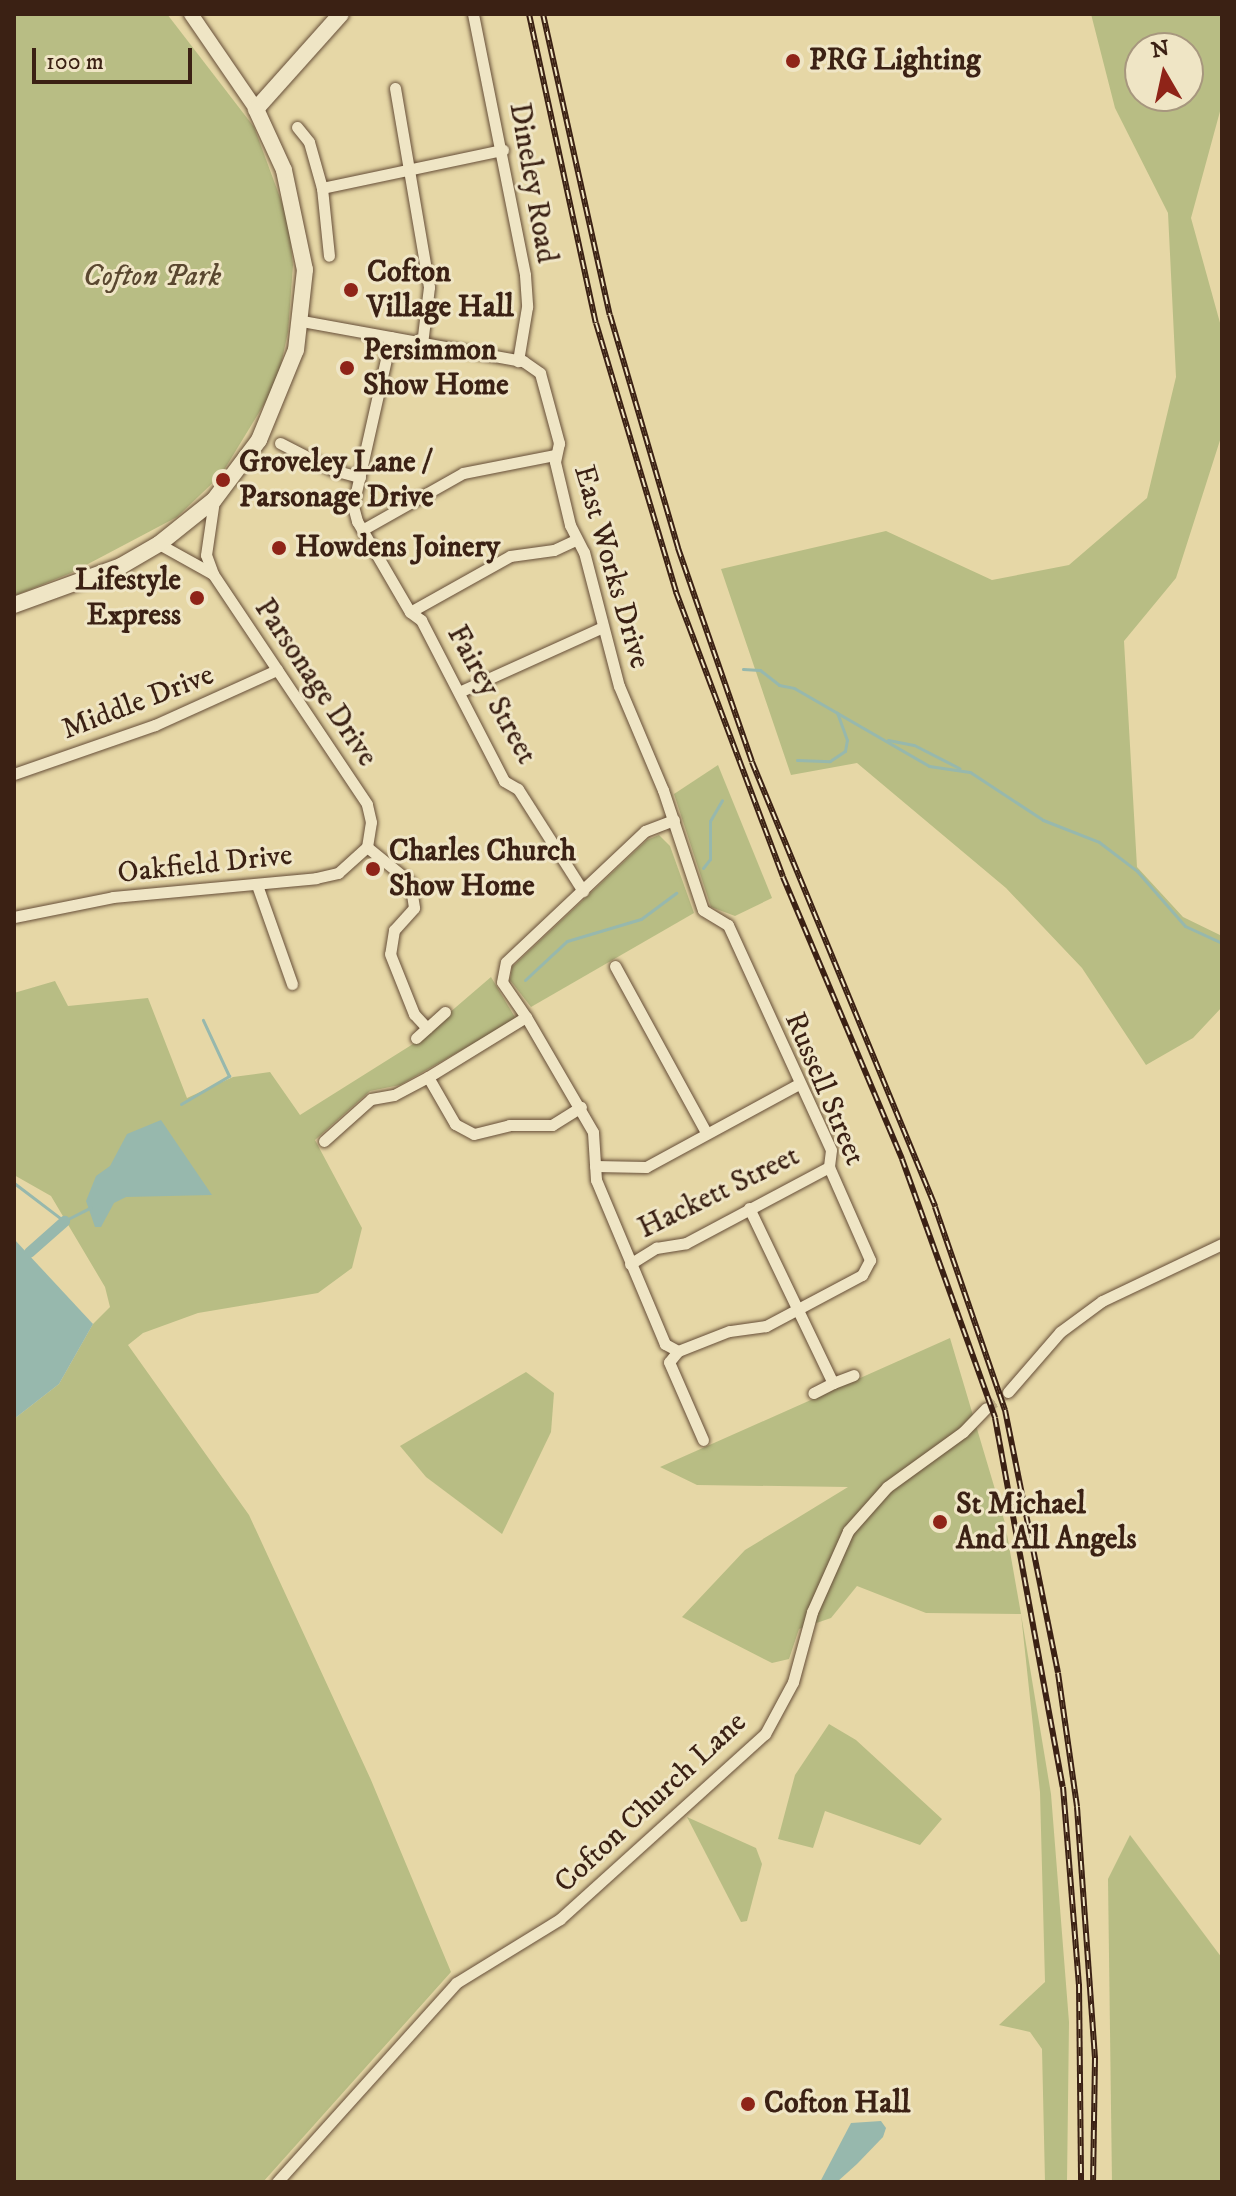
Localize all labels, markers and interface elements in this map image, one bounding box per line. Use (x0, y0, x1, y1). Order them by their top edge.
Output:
scale bar (36, 32, 196, 82)
north arrow (1124, 32, 1204, 112)
text: N (1149, 35, 1172, 65)
place label: PRG Lighting (809, 43, 981, 79)
text: 100 m (46, 47, 104, 77)
marker: PRG Lighting (784, 52, 802, 70)
street label: Dineley Road (500, 100, 564, 266)
place label: Cofton Village Hall (367, 255, 514, 326)
park label: Cofton Park (83, 259, 221, 295)
marker: Cofton Village Hall (342, 281, 360, 299)
place label: Persimmon Show Home (363, 333, 509, 404)
marker: Persimmon Show Home (338, 359, 356, 377)
place label: Groveley Lane / Parsonage Drive (239, 445, 434, 516)
street label: East Works Drive (565, 461, 657, 673)
marker: Groveley Lane / Parsonage Drive (214, 471, 232, 489)
place label: Howdens Joinery (295, 530, 500, 566)
marker: Howdens Joinery (270, 539, 288, 557)
place label: Lifestyle Express (75, 563, 181, 634)
marker: Lifestyle Express (188, 589, 206, 607)
street label: Parsonage Drive (246, 592, 384, 774)
street label: Fairey Street (438, 619, 544, 771)
street label: Middle Drive (57, 658, 219, 748)
place label: Charles Church Show Home (389, 834, 576, 904)
street label: Oakfield Drive (116, 838, 294, 892)
marker: Charles Church Show Home (364, 860, 382, 878)
street label: Russell Street (776, 1007, 872, 1171)
street label: Hackett Street (633, 1139, 805, 1247)
place label: St Michael And All Angels (956, 1487, 1136, 1558)
marker: St Michael And All Angels (931, 1513, 949, 1531)
street label: Cofton Church Lane (548, 1705, 754, 1901)
place label: Cofton Hall (764, 2086, 910, 2122)
marker: Cofton Hall (739, 2095, 757, 2113)

